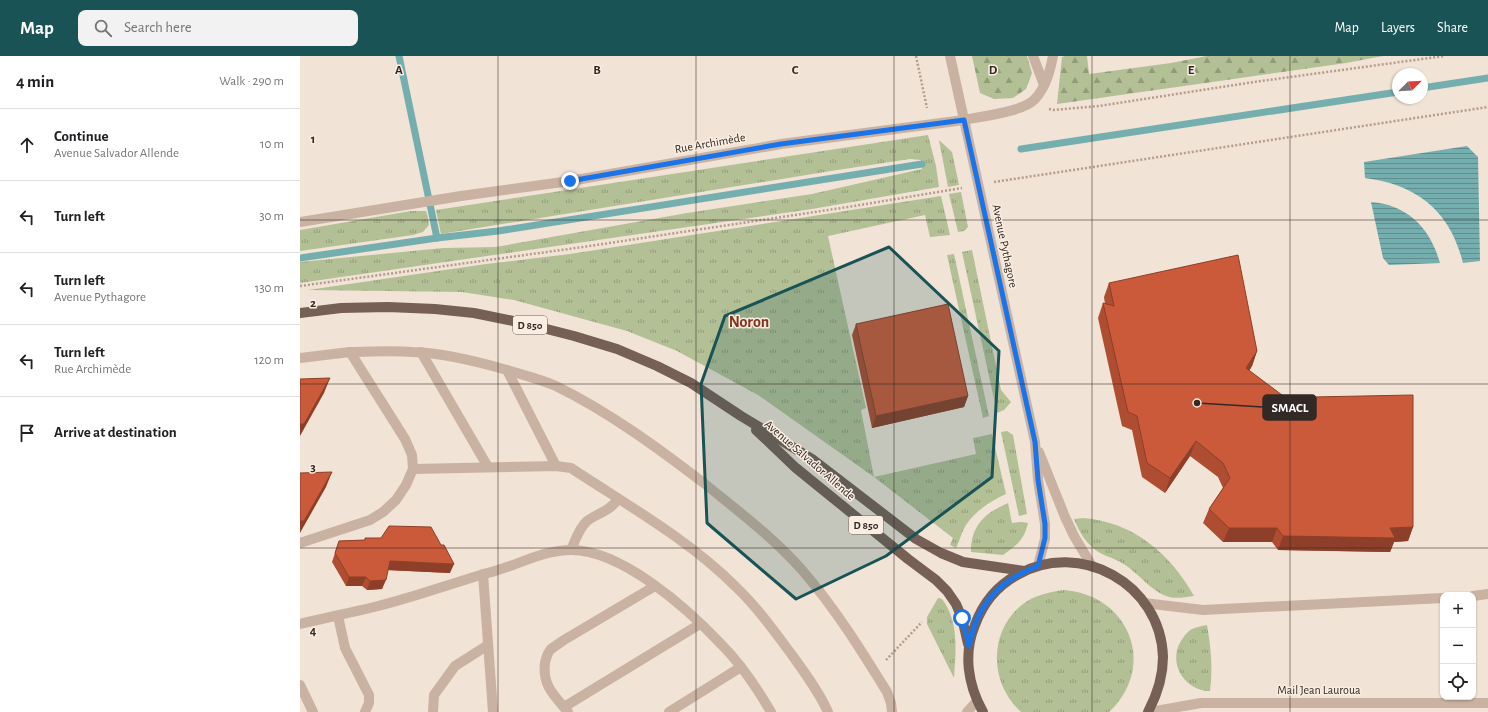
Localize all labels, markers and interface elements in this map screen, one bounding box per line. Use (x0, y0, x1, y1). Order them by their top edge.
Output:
search box (78, 10, 358, 46)
icon: search (92, 17, 114, 39)
text: Map (20, 19, 54, 38)
text: Search here (124, 20, 192, 35)
text: Map (1334, 21, 1359, 35)
text: Layers (1381, 21, 1415, 35)
text: Share (1437, 21, 1468, 35)
text: A (395, 64, 403, 77)
text: B (593, 64, 601, 77)
text: C (792, 64, 799, 77)
text: D (989, 64, 998, 77)
text: E (1188, 64, 1195, 77)
north arrow (1392, 68, 1428, 104)
text: 4 min (16, 73, 54, 90)
text: Walk · 290 m (219, 75, 284, 88)
text: Continue (54, 129, 109, 144)
street label: Rue Archimède (674, 131, 746, 155)
text: 1 (311, 133, 315, 146)
icon: ahead (16, 134, 38, 156)
text: 10 m (260, 138, 284, 151)
text: Avenue Salvador Allende (54, 147, 179, 160)
route end (561, 172, 579, 190)
street label: Avenue Pythagore (989, 203, 1020, 289)
icon: left (16, 206, 38, 228)
text: Turn left (54, 209, 105, 224)
text: 30 m (259, 210, 284, 223)
text: Turn left (54, 273, 105, 288)
icon: left (16, 278, 38, 300)
text: 130 m (255, 282, 284, 295)
text: Avenue Pythagore (54, 291, 146, 304)
text: 2 (310, 297, 316, 310)
district label: Noron (729, 314, 769, 330)
road number: D 850 (513, 316, 547, 334)
text: Turn left (54, 345, 105, 360)
icon: left (16, 350, 38, 372)
text: 120 m (254, 354, 284, 367)
text: Rue Archimède (54, 363, 131, 376)
callout: SMACL (1263, 395, 1316, 420)
text: SMACL (1272, 402, 1309, 415)
street label: Avenue Salvador Allende (762, 418, 858, 502)
icon: arrive (16, 422, 38, 444)
text: Arrive at destination (54, 425, 177, 440)
text: 3 (310, 461, 316, 474)
road number: D 850 (849, 516, 883, 534)
map controls (1440, 592, 1476, 700)
button: + (1440, 592, 1476, 628)
route start (953, 609, 971, 627)
text: 4 (310, 625, 317, 638)
button: − (1440, 628, 1476, 664)
button: locate (1440, 664, 1476, 700)
street label: Mail Jean Lauroua (1277, 684, 1361, 696)

